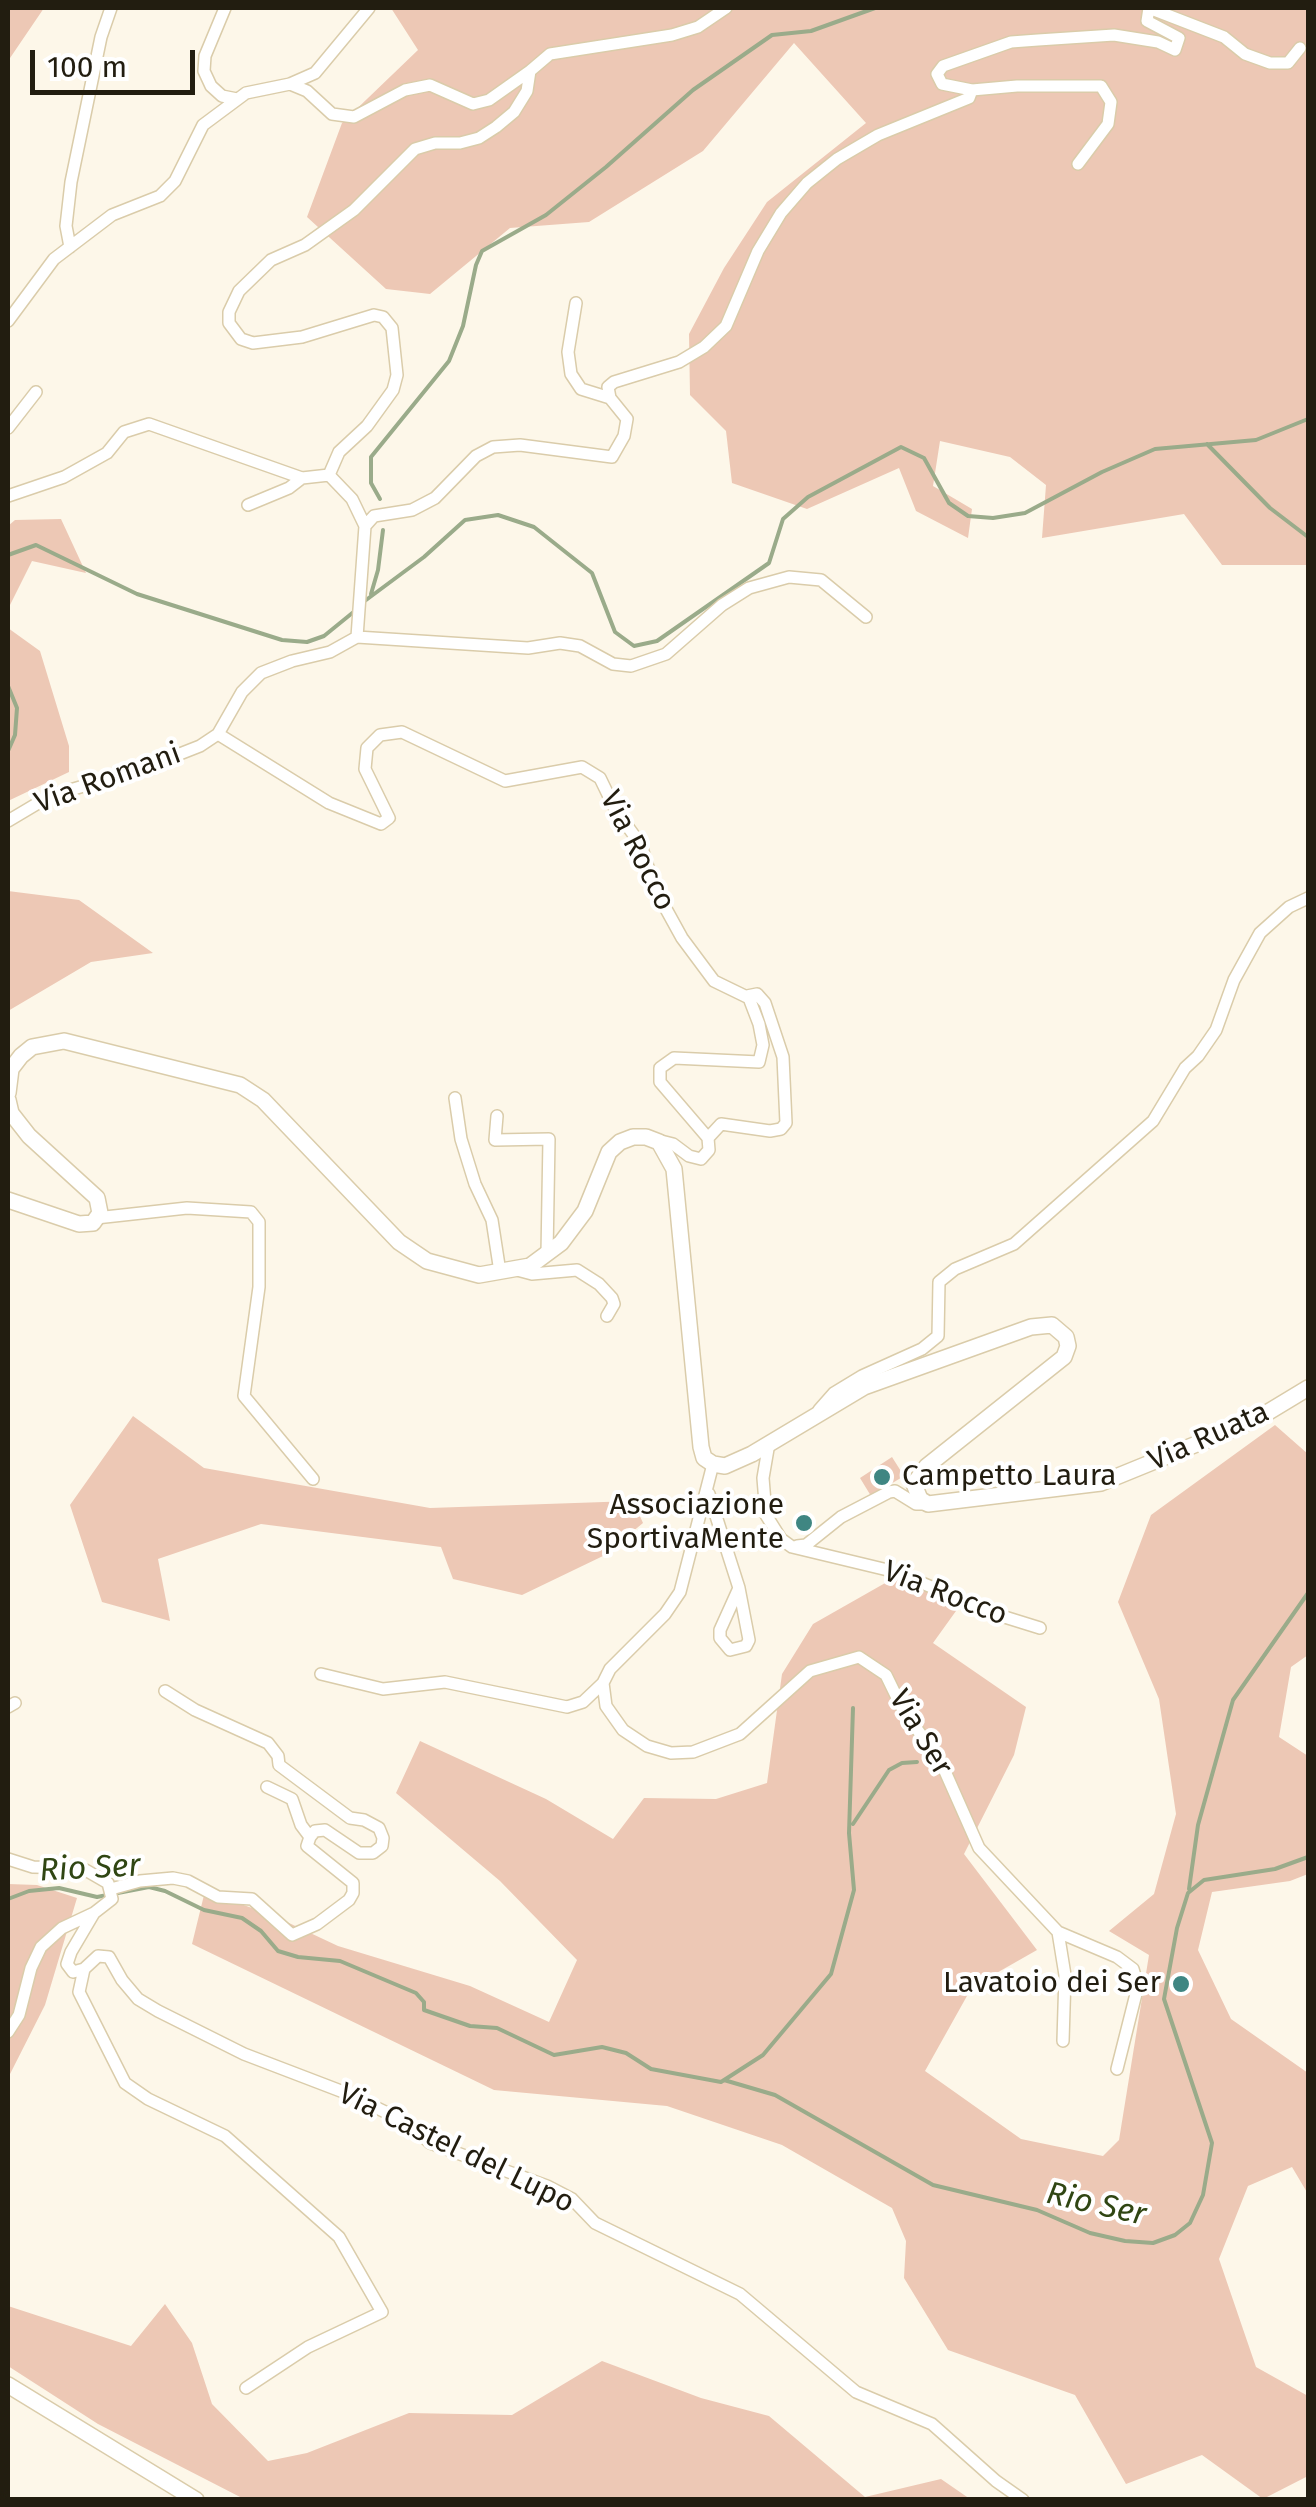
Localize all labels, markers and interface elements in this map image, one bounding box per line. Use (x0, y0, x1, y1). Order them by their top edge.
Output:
scale bar (35, 30, 200, 92)
text: 100 m (47, 49, 127, 85)
street label: Via Romani (30, 736, 186, 822)
street label: Via Rocco (592, 785, 682, 917)
street label: Via Ruata (1143, 1394, 1275, 1480)
place label: Campetto Laura (902, 1459, 1117, 1495)
marker: Campetto Laura (871, 1466, 893, 1488)
place label: Associazione SportivaMente (587, 1488, 784, 1558)
marker: Associazione SportivaMente (793, 1512, 815, 1534)
street label: Via Rocco (878, 1554, 1012, 1634)
street label: Via Ser (880, 1684, 960, 1782)
water label: Rio Ser (39, 1847, 141, 1891)
place label: Lavatoio dei Ser (943, 1966, 1161, 2002)
marker: Lavatoio dei Ser (1170, 1973, 1192, 1995)
street label: Via Castel del Lupo (332, 2076, 580, 2222)
water label: Rio Ser (1043, 2175, 1149, 2235)

